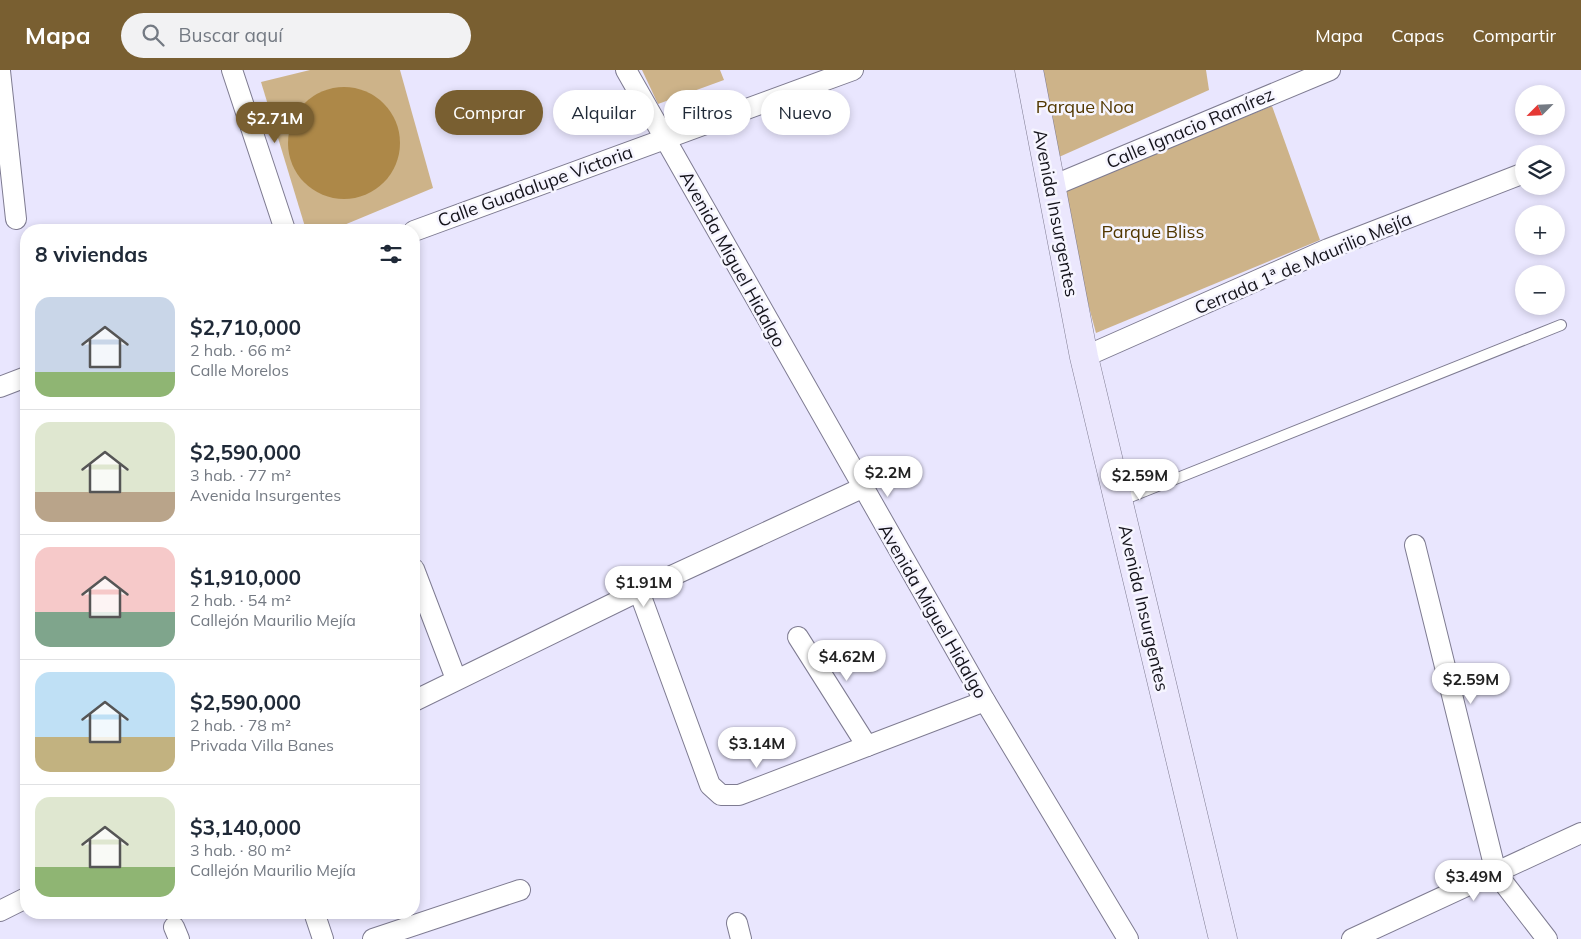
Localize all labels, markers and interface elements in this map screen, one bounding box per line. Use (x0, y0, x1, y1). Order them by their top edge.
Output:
search box (121, 13, 471, 58)
text: Mapa (25, 20, 91, 50)
icon: search (139, 21, 167, 49)
text: Buscar aquí (179, 23, 283, 47)
text: Mapa (1315, 24, 1363, 47)
text: Capas (1391, 24, 1445, 47)
text: Compartir (1473, 24, 1556, 47)
street label: Calle Ignacio Ramírez (1103, 82, 1277, 174)
north arrow (1515, 85, 1565, 135)
map controls (1515, 85, 1565, 315)
chip: Comprar (435, 90, 543, 135)
chip: Alquilar (553, 90, 654, 135)
chip: Filtros (664, 90, 751, 135)
chip: Nuevo (761, 90, 850, 135)
park label: Parque Noa (1036, 95, 1134, 118)
pin: $2.71M (234, 102, 316, 144)
text: $2.71M (247, 108, 303, 128)
street label: Avenida Insurgentes (1028, 127, 1084, 299)
street label: Calle Guadalupe Victoria (434, 140, 636, 232)
button: layers (1515, 145, 1565, 195)
street label: Avenida Miguel Hidalgo (675, 167, 791, 351)
button: + (1515, 205, 1565, 255)
street label: Cerrada 1ª de Maurilio Mejía (1191, 207, 1415, 319)
park label: Parque Bliss (1102, 220, 1204, 243)
icon: filters (377, 240, 405, 268)
text: 8 viviendas (35, 241, 148, 267)
button: − (1515, 265, 1565, 315)
text: $2,710,000 (190, 314, 301, 340)
icon: home (75, 317, 135, 377)
text: 2 hab. · 66 m² (190, 340, 291, 360)
text: Calle Morelos (190, 360, 289, 380)
text: $2,590,000 (190, 439, 301, 465)
icon: home (75, 442, 135, 502)
pin: $2.2M (853, 456, 923, 498)
pin: $2.59M (1099, 458, 1181, 501)
text: $2.2M (865, 462, 911, 482)
text: 3 hab. · 77 m² (190, 465, 291, 485)
text: $2.59M (1112, 465, 1168, 485)
text: Avenida Insurgentes (190, 485, 341, 505)
street label: Avenida Miguel Hidalgo (874, 520, 992, 702)
street label: Avenida Insurgentes (1114, 523, 1174, 694)
text: $1,910,000 (190, 564, 301, 590)
pin: $1.91M (603, 566, 685, 608)
icon: home (75, 567, 135, 627)
text: $1.91M (616, 572, 672, 592)
text: 2 hab. · 54 m² (190, 590, 291, 610)
text: Callejón Maurilio Mejía (190, 610, 356, 630)
pin: $4.62M (806, 640, 888, 682)
text: $4.62M (819, 646, 875, 666)
pin: $2.59M (1430, 662, 1512, 705)
text: $2.59M (1443, 669, 1499, 689)
text: $2,590,000 (190, 689, 301, 715)
icon: home (75, 692, 135, 752)
text: 2 hab. · 78 m² (190, 715, 291, 735)
pin: $3.14M (716, 726, 798, 769)
text: $3.14M (729, 733, 785, 753)
text: Privada Villa Banes (190, 735, 334, 755)
text: $3,140,000 (190, 814, 301, 840)
icon: home (75, 817, 135, 877)
text: 3 hab. · 80 m² (190, 840, 291, 860)
text: Callejón Maurilio Mejía (190, 860, 356, 880)
pin: $3.49M (1433, 860, 1515, 902)
text: $3.49M (1446, 866, 1502, 886)

